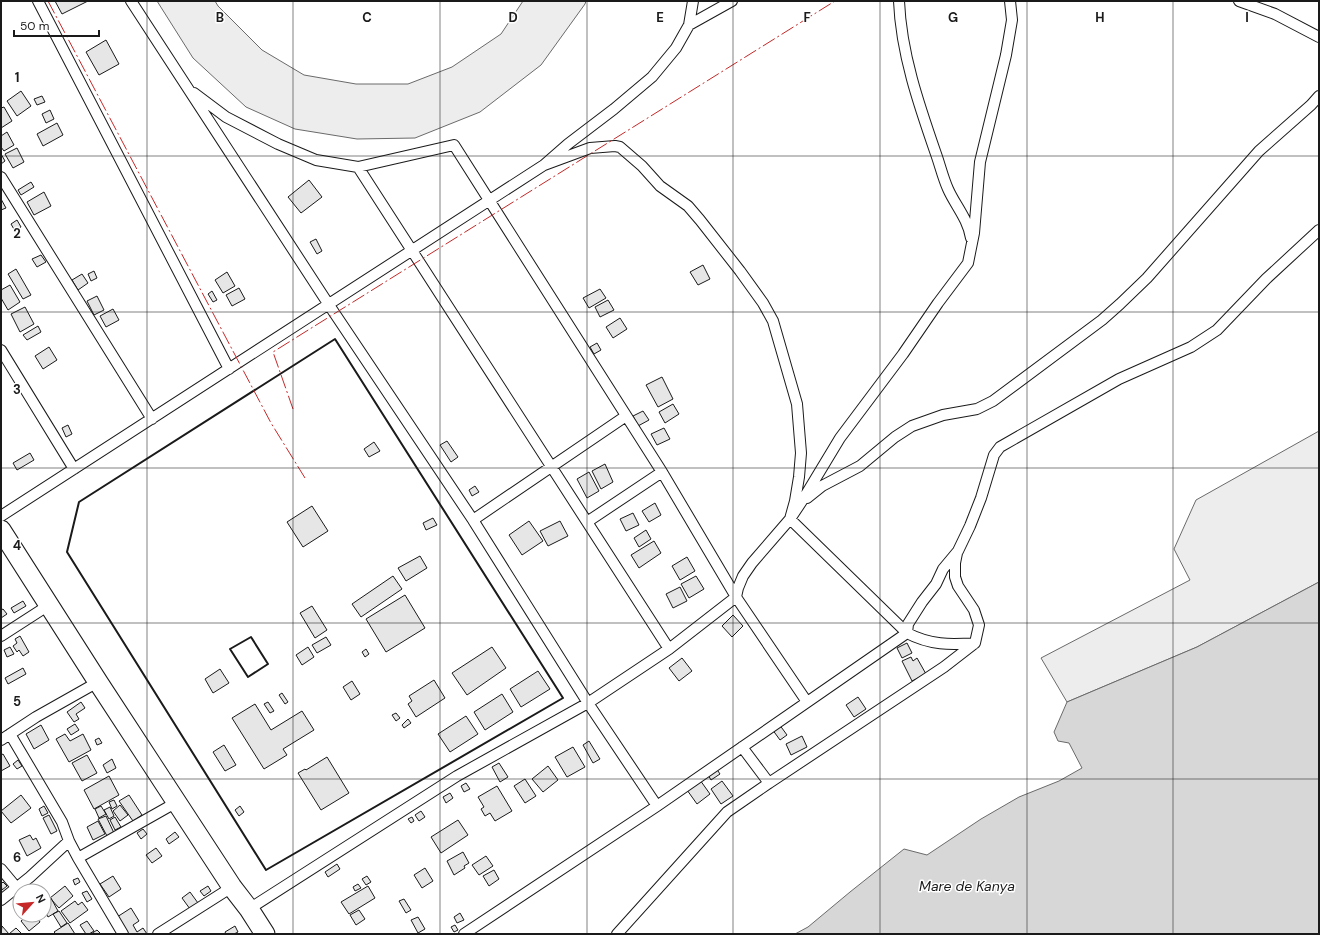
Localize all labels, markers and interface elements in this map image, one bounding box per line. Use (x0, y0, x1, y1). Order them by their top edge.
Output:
text: B (216, 9, 224, 26)
text: C (362, 9, 372, 26)
text: D (508, 9, 518, 26)
text: E (656, 9, 664, 26)
text: F (803, 9, 811, 26)
text: G (948, 9, 958, 26)
text: H (1095, 9, 1105, 26)
text: I (1245, 9, 1249, 26)
scale bar (14, 12, 99, 38)
text: 50 m (20, 18, 49, 34)
text: 1 (15, 69, 19, 86)
text: 2 (13, 225, 21, 242)
text: 3 (13, 381, 21, 398)
text: 4 (13, 537, 21, 554)
text: 5 (13, 693, 21, 710)
text: 6 (13, 849, 21, 866)
water label: Mare de Kanya (919, 877, 1015, 895)
north arrow (12, 883, 52, 923)
text: N (33, 892, 49, 905)

